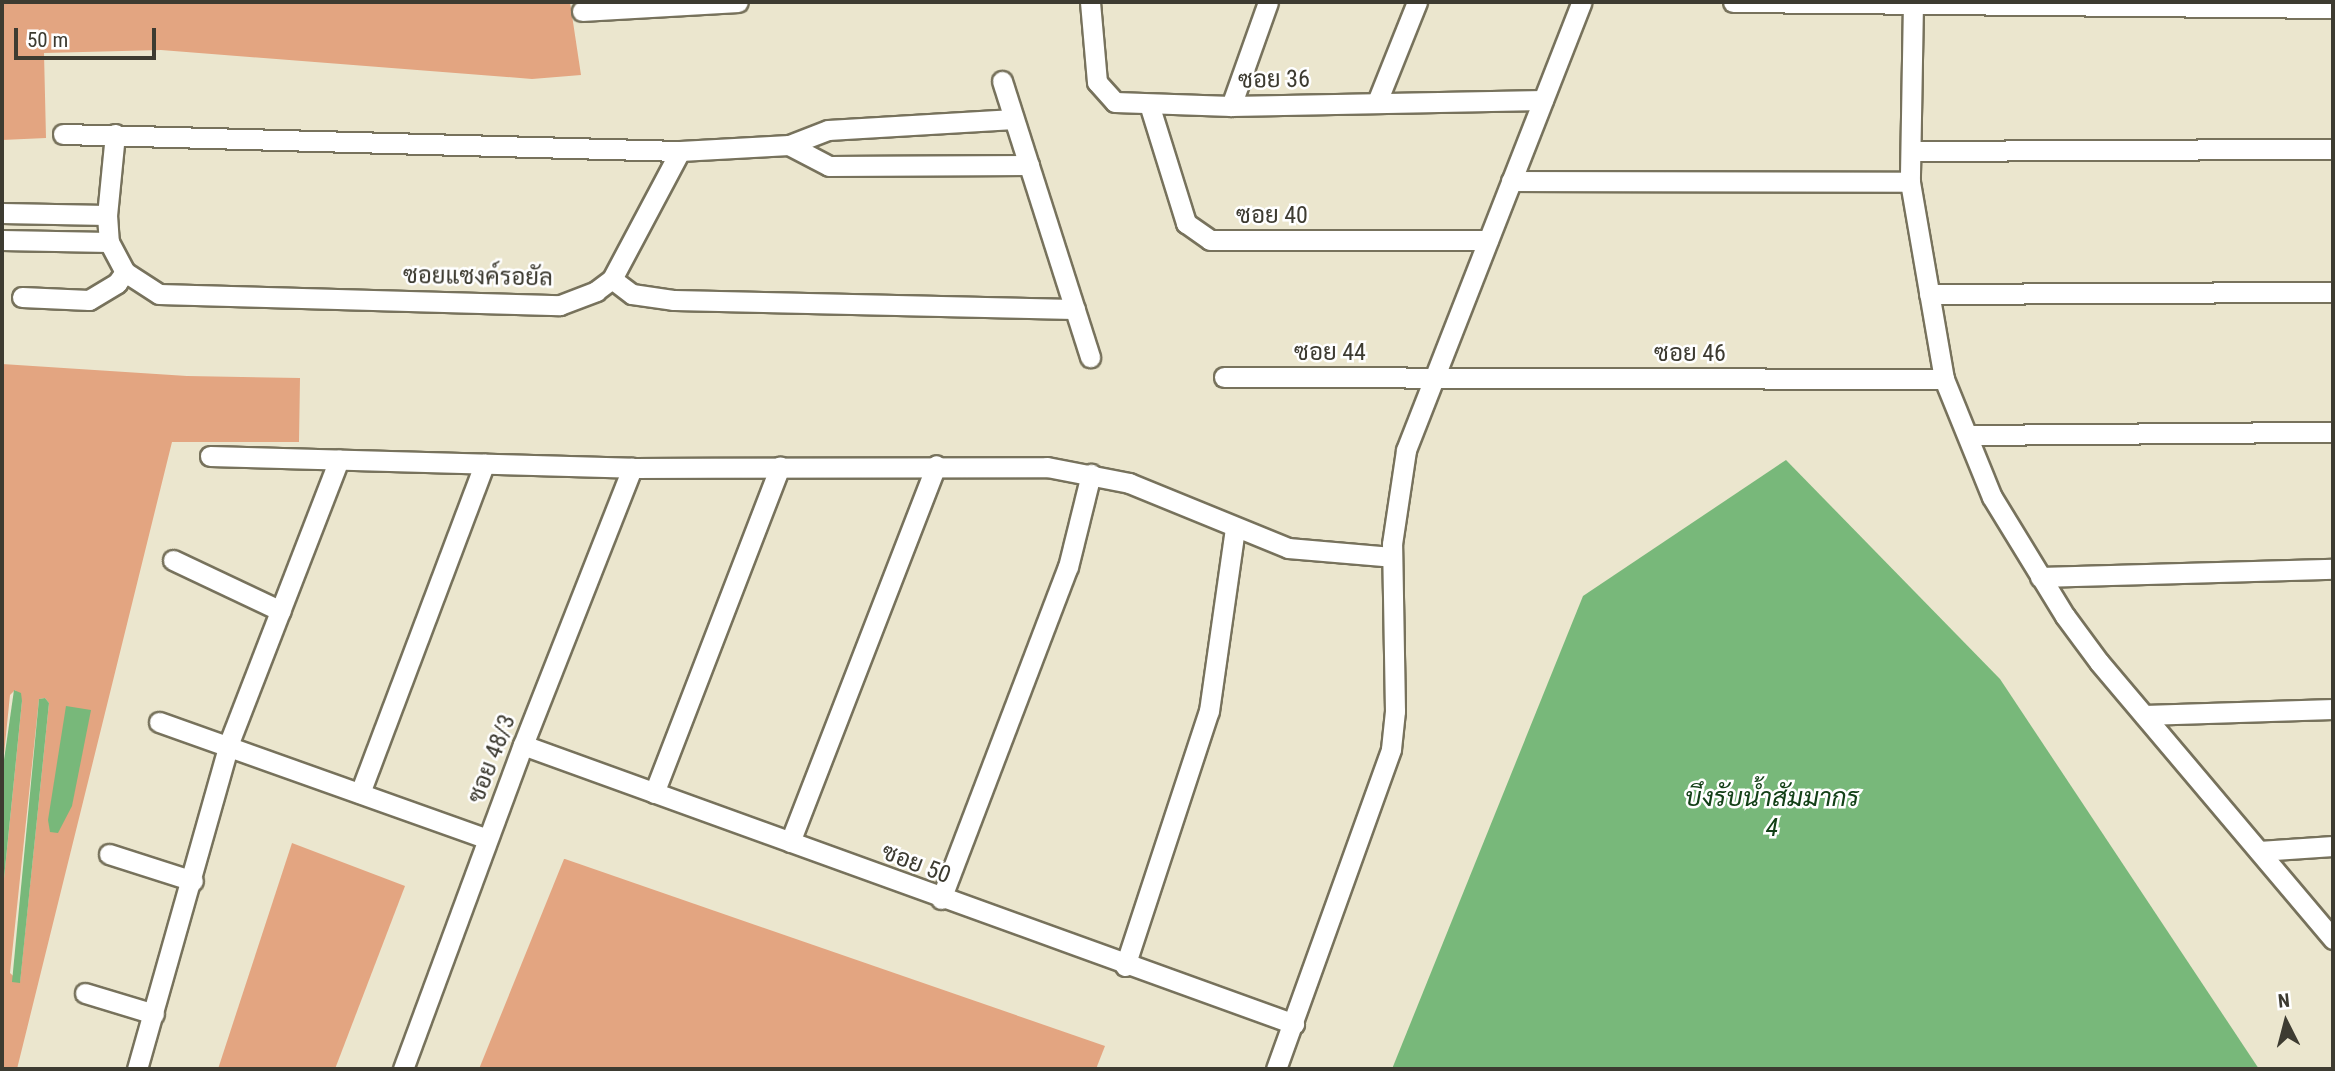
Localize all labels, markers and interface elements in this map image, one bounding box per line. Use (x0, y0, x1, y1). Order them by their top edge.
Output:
scale bar (18, 14, 159, 58)
text: 50 m (27, 28, 68, 52)
street label: ซอย 36 (1238, 65, 1310, 95)
street label: ซอย 40 (1236, 202, 1308, 230)
street label: ซอยแซงค์รอยัล (403, 261, 553, 293)
street label: ซอย 44 (1294, 339, 1366, 367)
street label: ซอย 46 (1654, 340, 1726, 368)
street label: ซอย 48/3 (462, 711, 522, 807)
water label: บึงรับน้ำสัมมากร 4 (1685, 782, 1859, 844)
street label: ซอย 50 (877, 838, 955, 890)
north arrow (2251, 987, 2321, 1057)
text: N (2277, 989, 2291, 1013)

